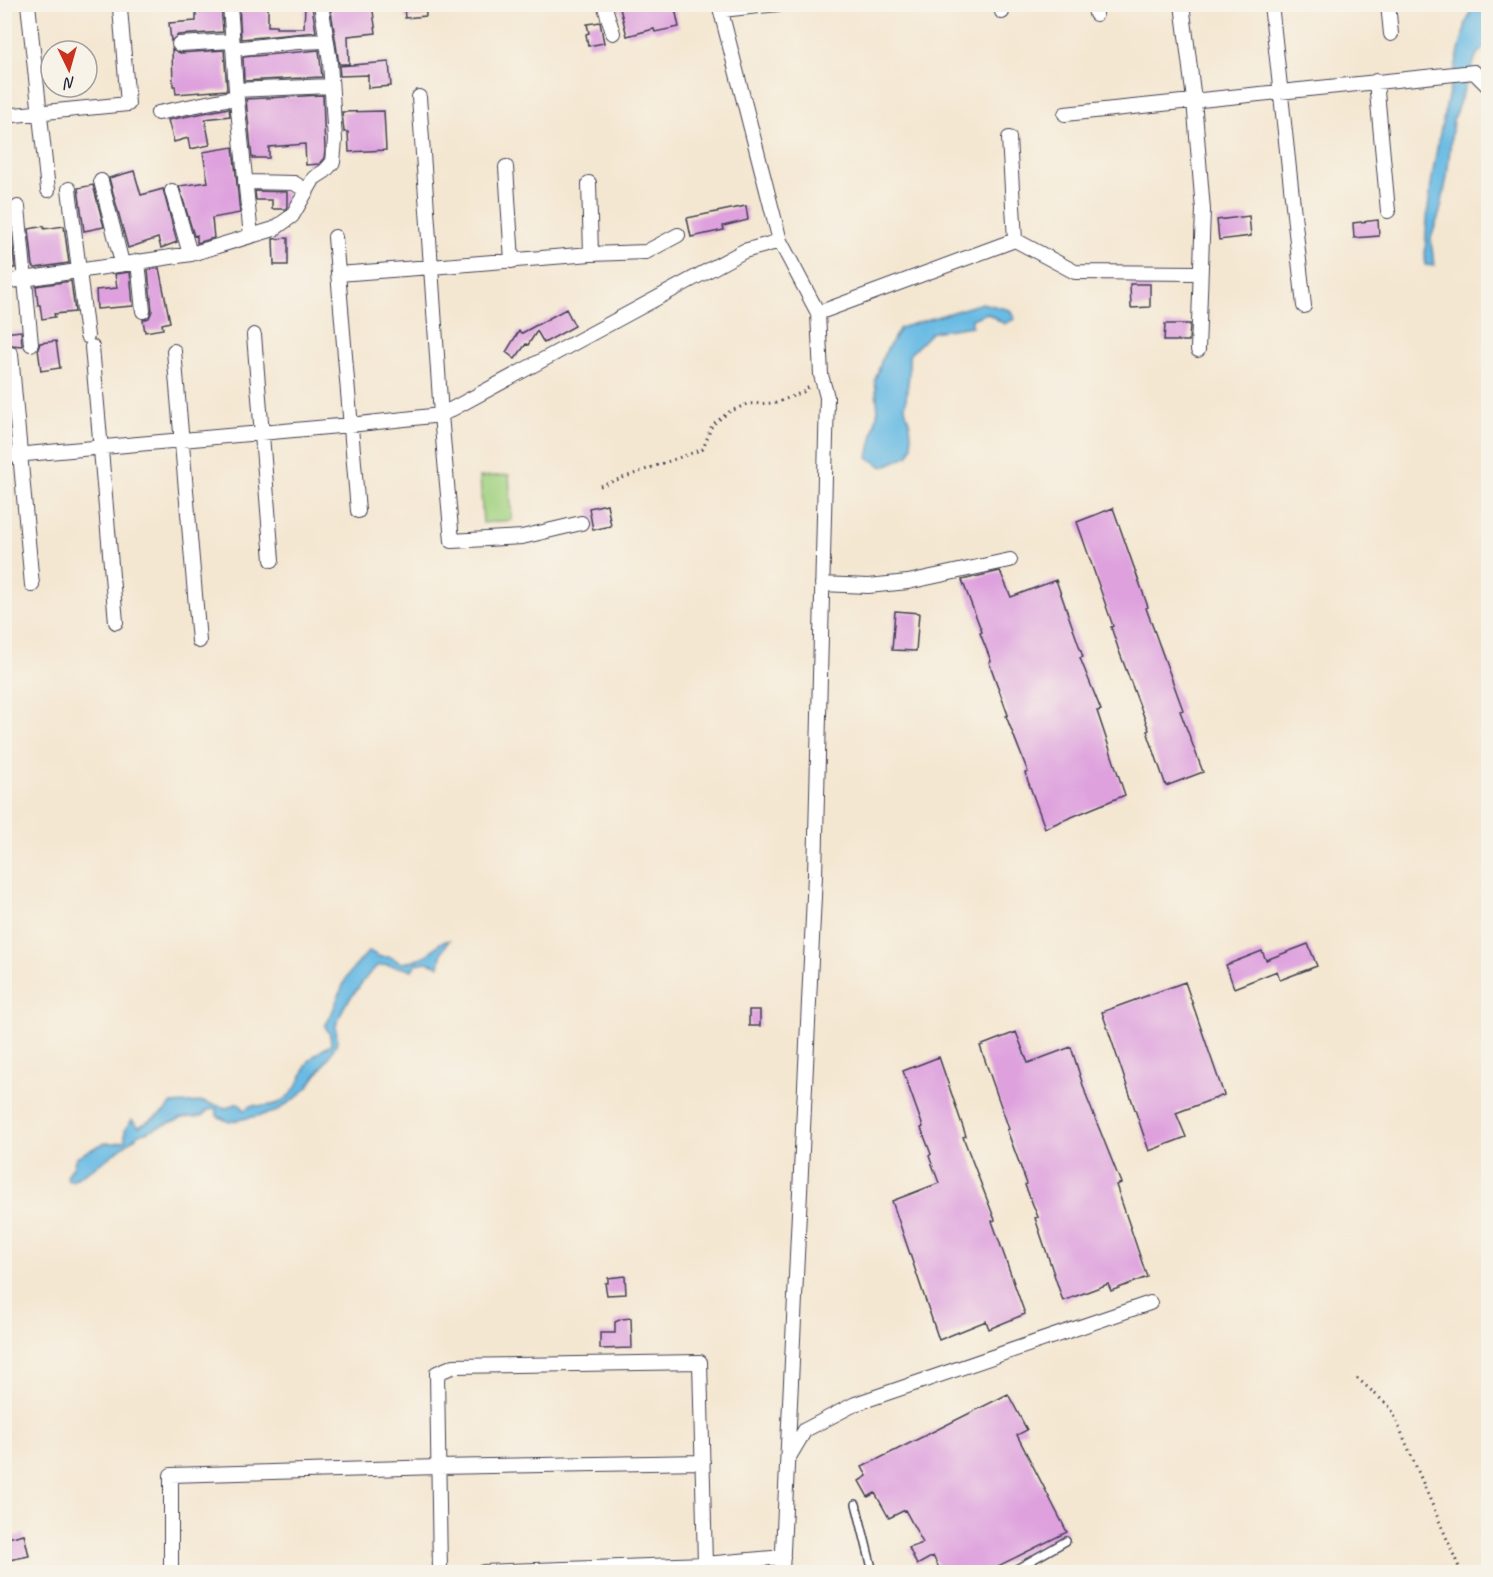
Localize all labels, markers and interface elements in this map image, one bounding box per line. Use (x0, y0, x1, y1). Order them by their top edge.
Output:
north arrow (39, 39, 99, 99)
text: N (61, 73, 76, 94)

